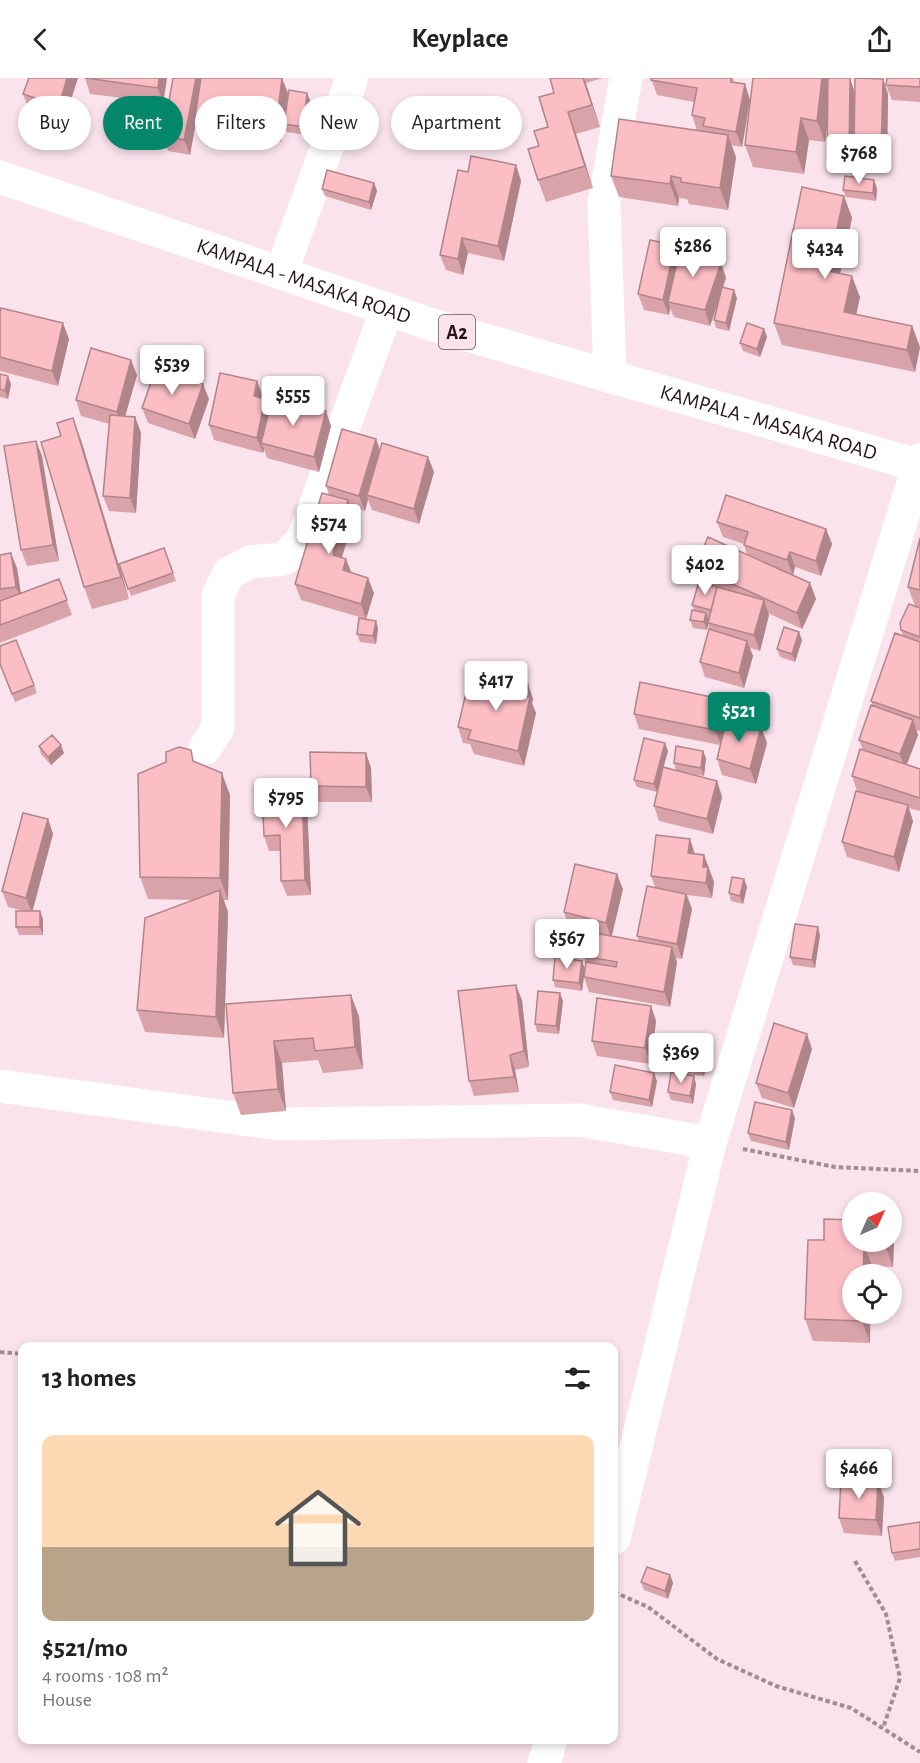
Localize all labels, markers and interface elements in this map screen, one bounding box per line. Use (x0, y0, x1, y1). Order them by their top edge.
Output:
icon: back (24, 23, 57, 56)
icon: share (863, 23, 896, 56)
text: Keyplace (411, 25, 509, 52)
chip: Buy (18, 96, 91, 150)
chip: Rent (103, 96, 183, 150)
chip: Filters (195, 96, 287, 150)
chip: New (299, 96, 379, 150)
chip: Apartment (391, 96, 522, 150)
pin: $768 (823, 134, 895, 185)
text: $768 (840, 143, 878, 163)
pin: $286 (657, 227, 729, 278)
pin: $434 (789, 229, 861, 280)
street label: KAMPALA - MASAKA ROAD (194, 235, 413, 328)
text: $286 (674, 236, 712, 256)
text: $434 (806, 238, 844, 258)
road number: A2 (439, 315, 475, 349)
pin: $539 (136, 345, 208, 396)
text: $539 (154, 354, 190, 374)
pin: $555 (257, 376, 329, 427)
street label: KAMPALA - MASAKA ROAD (658, 381, 879, 464)
text: $555 (276, 385, 310, 405)
pin: $574 (293, 504, 365, 555)
text: $574 (311, 513, 347, 533)
pin: $402 (669, 545, 741, 596)
text: $402 (686, 554, 724, 574)
pin: $417 (460, 661, 532, 712)
text: $417 (479, 670, 513, 690)
pin: $521 (703, 692, 775, 743)
text: $521 (722, 701, 756, 721)
pin: $795 (250, 778, 322, 829)
text: $795 (268, 787, 304, 807)
pin: $567 (531, 919, 603, 970)
text: $567 (549, 928, 585, 948)
pin: $369 (645, 1033, 717, 1084)
text: $369 (663, 1042, 699, 1062)
north arrow (842, 1192, 902, 1252)
map controls (842, 1192, 902, 1324)
button: locate (842, 1264, 902, 1324)
icon: filters (561, 1362, 594, 1395)
text: 13 homes (42, 1365, 136, 1391)
pin: $466 (823, 1449, 895, 1500)
text: $466 (840, 1458, 878, 1478)
icon: home (264, 1474, 372, 1582)
text: $521/mo (42, 1635, 128, 1661)
text: 4 rooms · 108 m² (42, 1666, 169, 1686)
text: House (42, 1690, 92, 1710)

